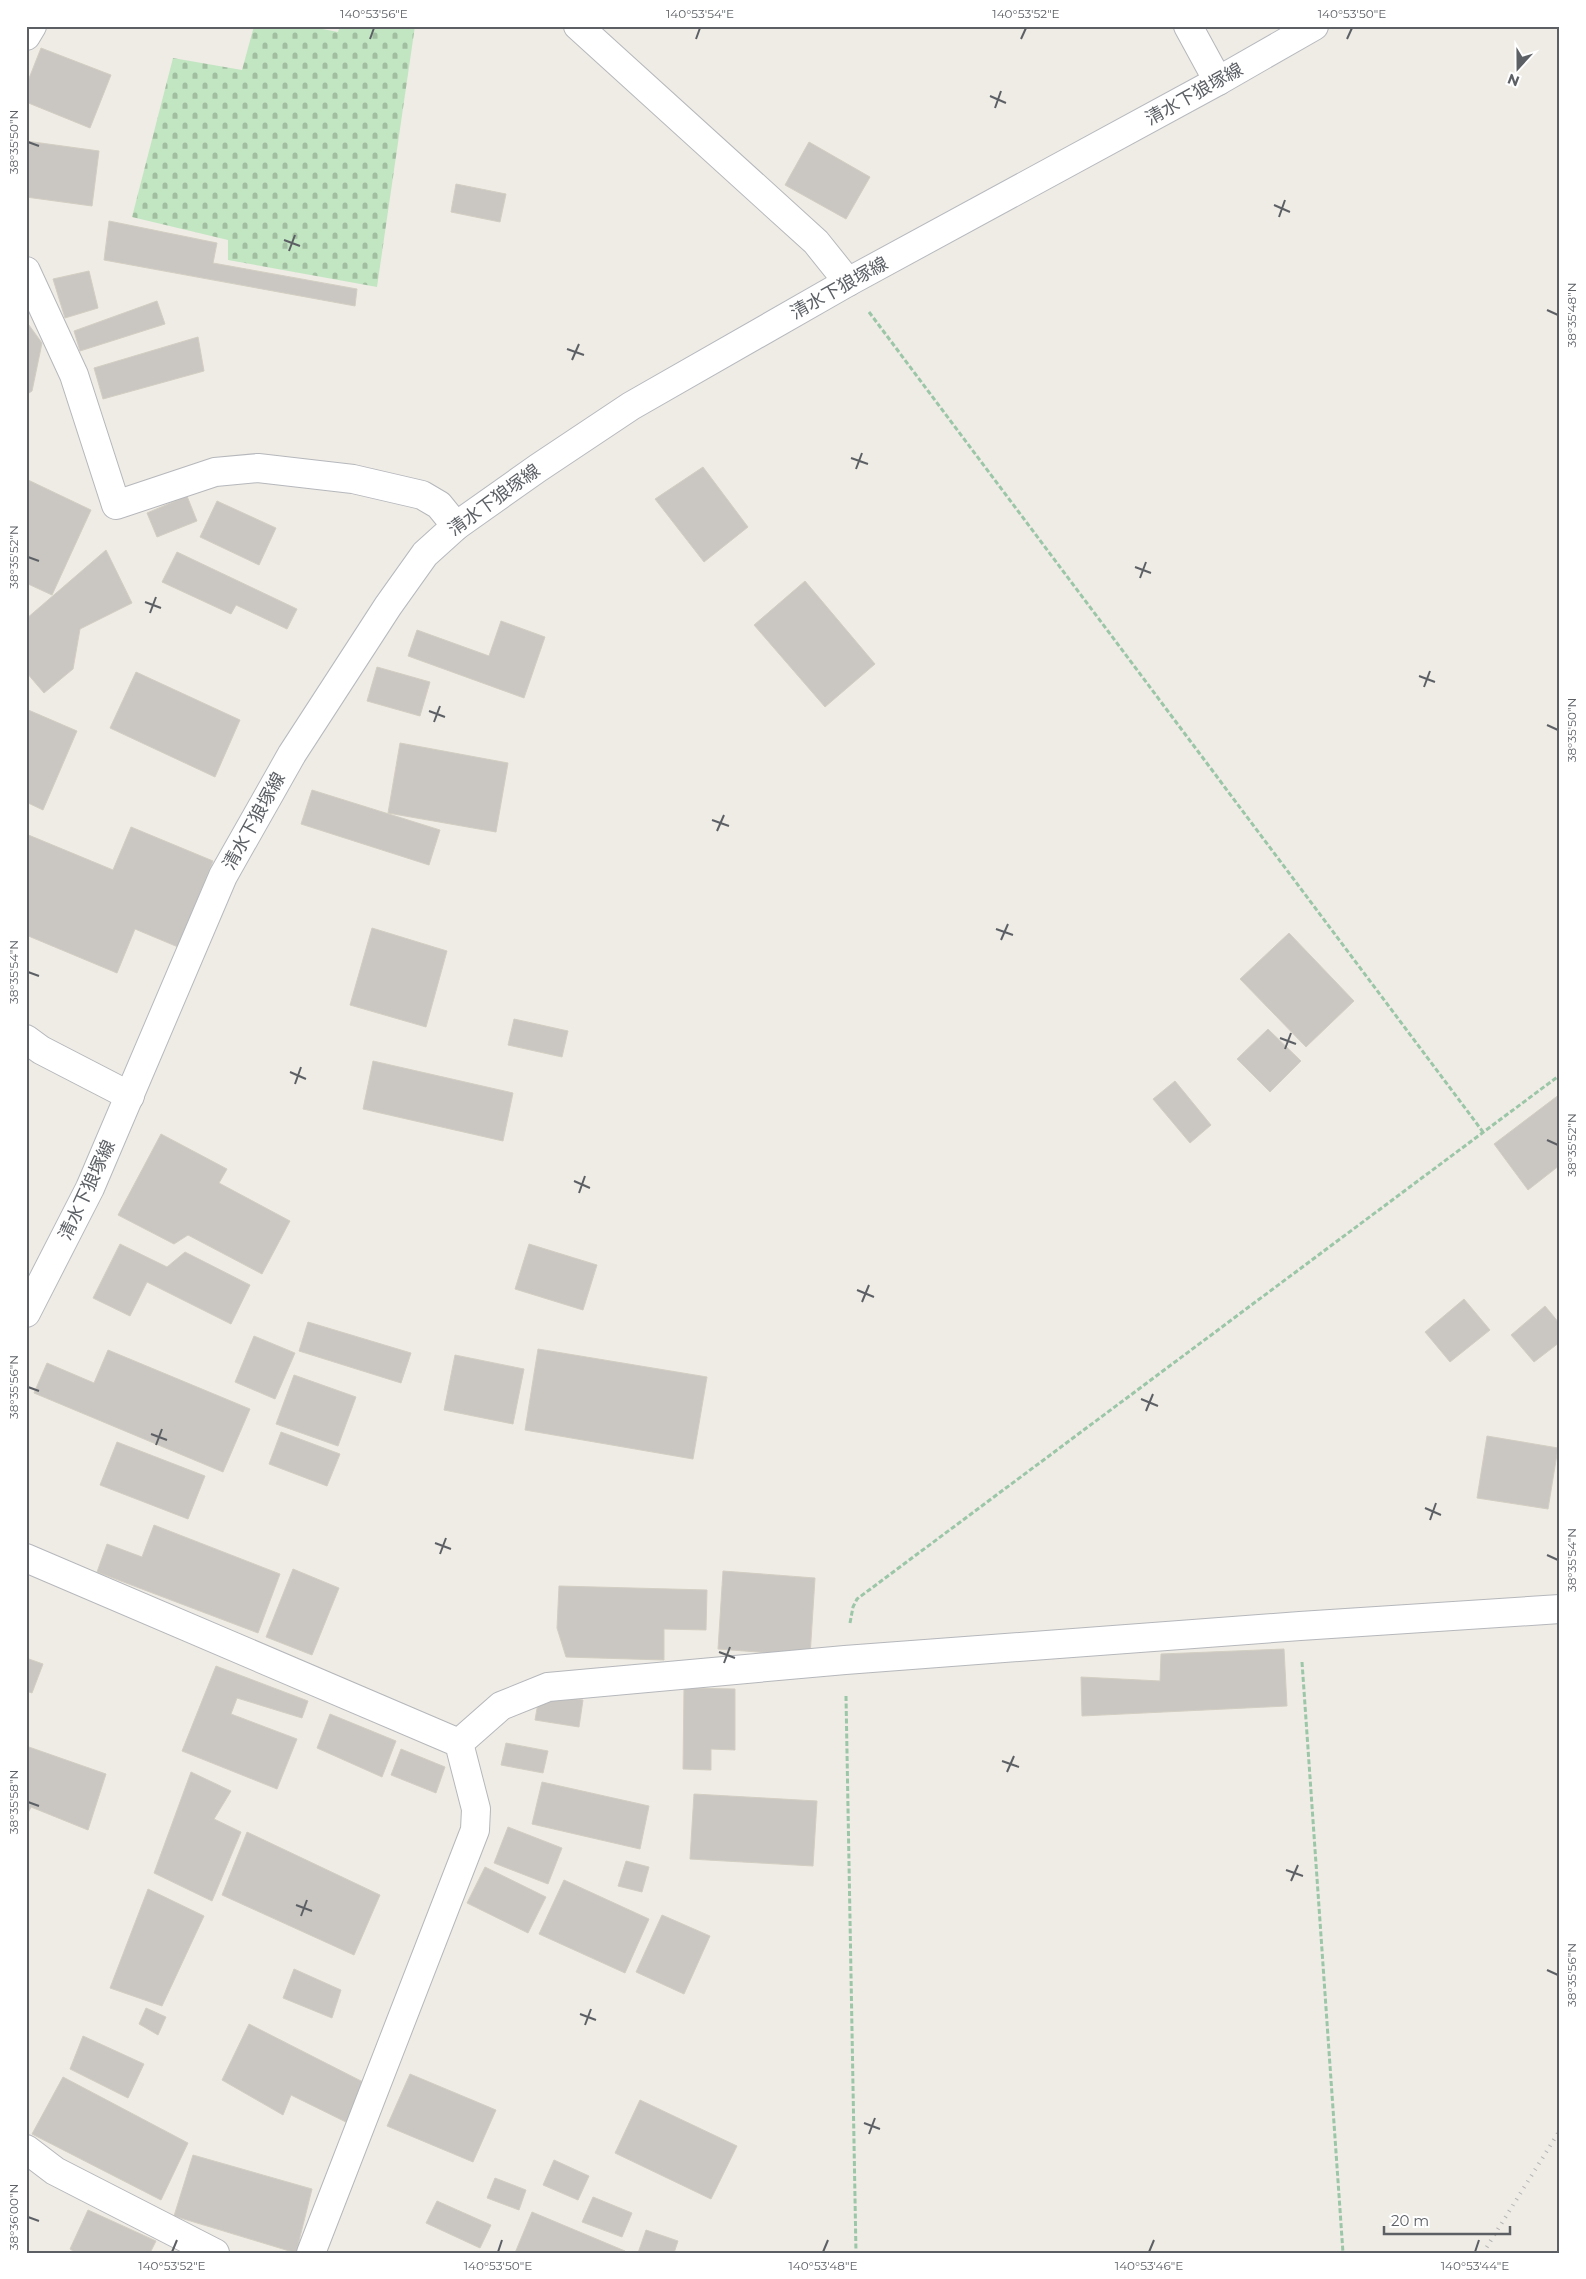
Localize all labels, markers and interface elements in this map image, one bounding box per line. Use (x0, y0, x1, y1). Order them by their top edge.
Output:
text: 140°53'56"E (340, 6, 408, 21)
text: 140°53'54"E (666, 6, 734, 21)
text: 140°53'52"E (992, 6, 1060, 21)
text: 140°53'50"E (1318, 6, 1386, 21)
north arrow (1494, 42, 1544, 92)
street label: 清水下狼塚線 (1141, 58, 1247, 130)
text: N (1505, 70, 1522, 91)
text: 38°35'50"N (6, 110, 21, 174)
street label: 清水下狼塚線 (786, 252, 892, 324)
text: 38°35'48"N (1564, 283, 1579, 348)
street label: 清水下狼塚線 (444, 459, 544, 541)
text: 38°35'52"N (6, 525, 21, 589)
text: 38°35'50"N (1564, 698, 1579, 762)
street label: 清水下狼塚線 (218, 768, 290, 874)
text: 38°35'54"N (6, 940, 21, 1004)
text: 38°35'52"N (1564, 1113, 1579, 1177)
street label: 清水下狼塚線 (54, 1136, 120, 1244)
text: 38°35'56"N (6, 1355, 21, 1419)
text: 38°35'54"N (1564, 1528, 1579, 1592)
text: 38°35'58"N (6, 1770, 21, 1834)
text: 38°35'56"N (1564, 1943, 1579, 2007)
text: 38°36'00"N (6, 2184, 21, 2250)
scale bar (1384, 2204, 1510, 2236)
text: 20 m (1391, 2211, 1429, 2230)
text: 140°53'52"E (138, 2258, 206, 2273)
text: 140°53'50"E (464, 2258, 532, 2273)
text: 140°53'48"E (789, 2258, 857, 2273)
text: 140°53'46"E (1115, 2258, 1183, 2273)
text: 140°53'44"E (1441, 2258, 1509, 2273)

